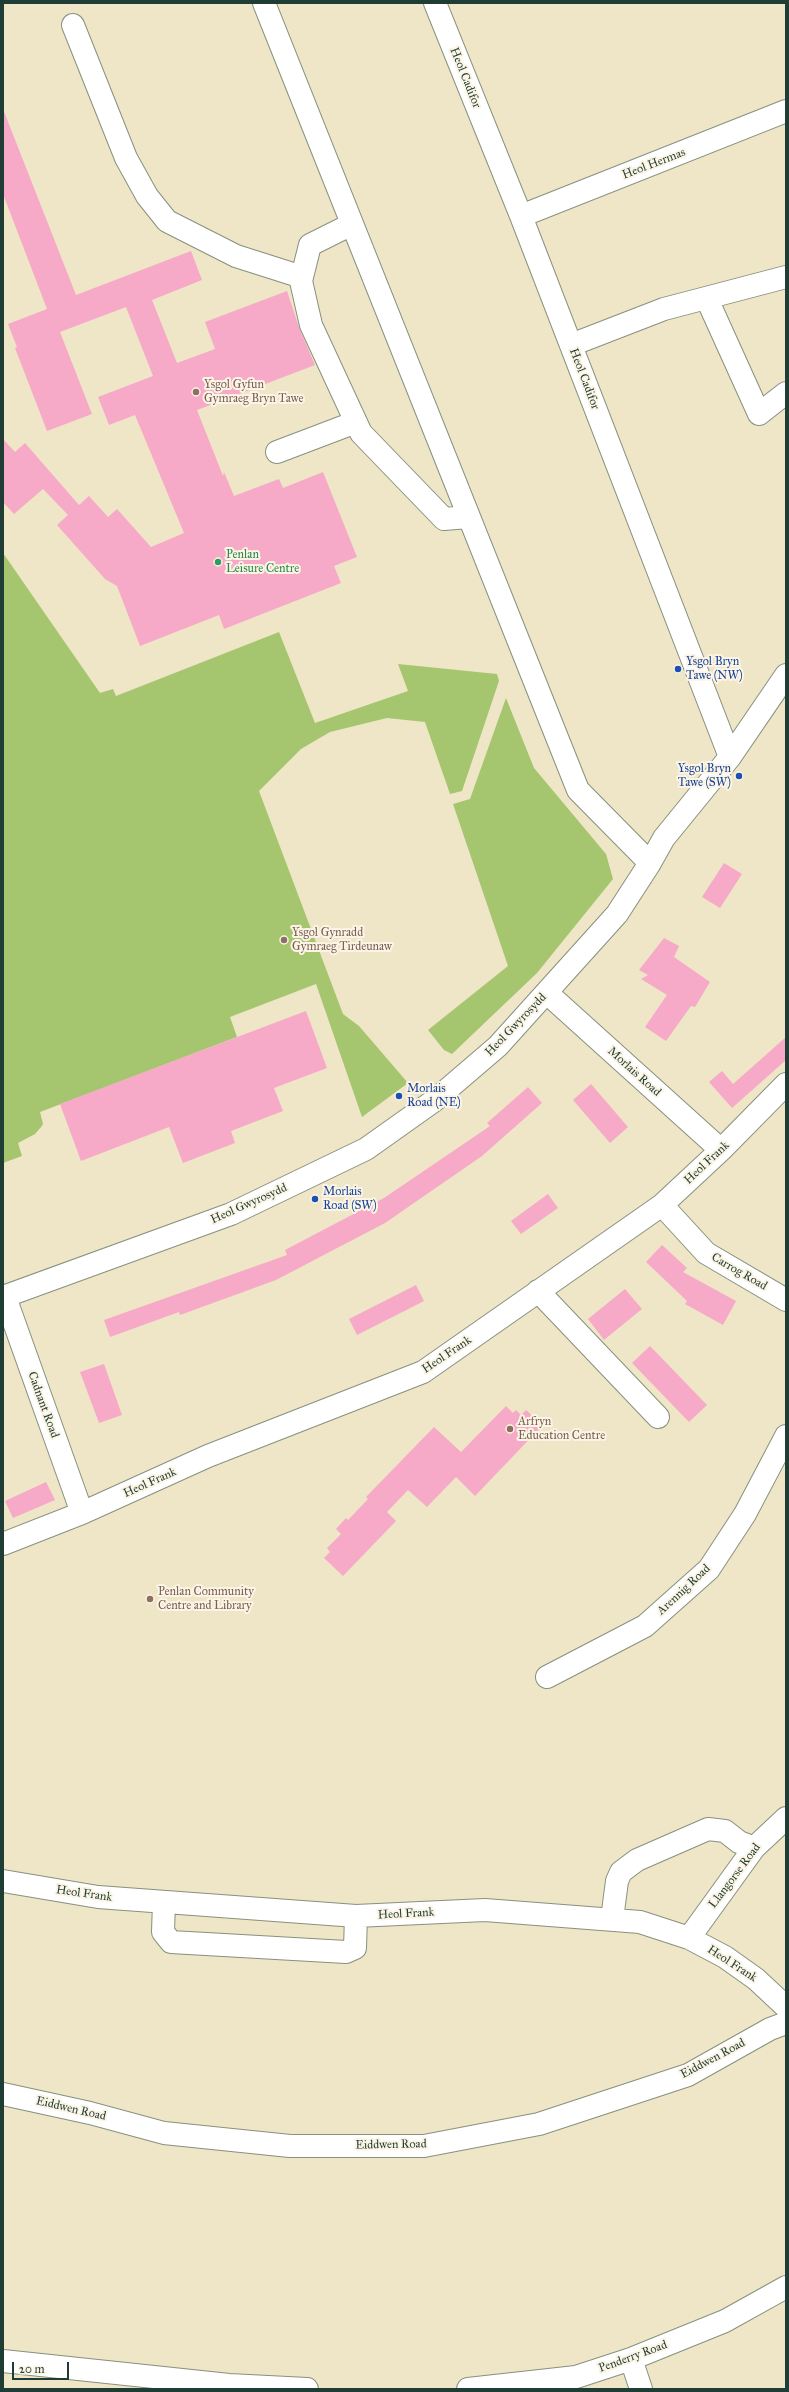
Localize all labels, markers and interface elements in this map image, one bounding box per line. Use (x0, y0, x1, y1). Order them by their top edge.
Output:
street label: Heol Cadifor (446, 45, 484, 111)
street label: Heol Hermas (620, 145, 688, 183)
street label: Heol Cadifor (566, 346, 602, 412)
place label: Ysgol Gyfun Gymraeg Bryn Tawe (204, 378, 304, 406)
marker: Ysgol Gyfun Gymraeg Bryn Tawe (191, 387, 201, 397)
place label: Penlan Leisure Centre (226, 548, 299, 576)
marker: Penlan Leisure Centre (213, 557, 223, 567)
place label: Ysgol Bryn Tawe (NW) (686, 655, 743, 683)
marker: Ysgol Bryn Tawe (NW) (673, 664, 683, 674)
place label: Ysgol Bryn Tawe (SW) (678, 762, 731, 790)
marker: Ysgol Bryn Tawe (SW) (734, 771, 744, 781)
place label: Ysgol Gynradd Gymraeg Tirdeunaw (292, 926, 392, 954)
marker: Ysgol Gynradd Gymraeg Tirdeunaw (279, 935, 289, 945)
street label: Heol Gwyrosydd (482, 991, 550, 1059)
street label: Morlais Road (604, 1044, 664, 1100)
place label: Morlais Road (NE) (407, 1082, 461, 1110)
marker: Morlais Road (NE) (394, 1091, 404, 1101)
street label: Heol Frank (681, 1139, 733, 1187)
street label: Heol Gwyrosydd (209, 1181, 289, 1227)
place label: Morlais Road (SW) (323, 1185, 377, 1213)
marker: Morlais Road (SW) (310, 1194, 320, 1204)
street label: Carrog Road (709, 1250, 769, 1294)
street label: Heol Frank (420, 1333, 474, 1377)
street label: Cadnant Road (24, 1370, 62, 1440)
place label: Arfryn Education Centre (518, 1415, 605, 1443)
marker: Arfryn Education Centre (505, 1424, 515, 1434)
street label: Heol Frank (121, 1465, 179, 1501)
street label: Arennig Road (654, 1562, 714, 1618)
place label: Penlan Community Centre and Library (158, 1585, 254, 1613)
marker: Penlan Community Centre and Library (145, 1594, 155, 1604)
street label: Llangorse Road (706, 1841, 764, 1911)
street label: Heol Frank (55, 1883, 113, 1905)
street label: Heol Frank (377, 1905, 435, 1923)
street label: Heol Frank (704, 1943, 760, 1985)
street label: Eiddwen Road (678, 2036, 748, 2082)
street label: Eiddwen Road (35, 2094, 107, 2124)
street label: Eiddwen Road (355, 2137, 427, 2153)
street label: Penderry Road (597, 2338, 669, 2376)
scale bar (14, 2354, 71, 2380)
text: 20 m (19, 2362, 45, 2376)

